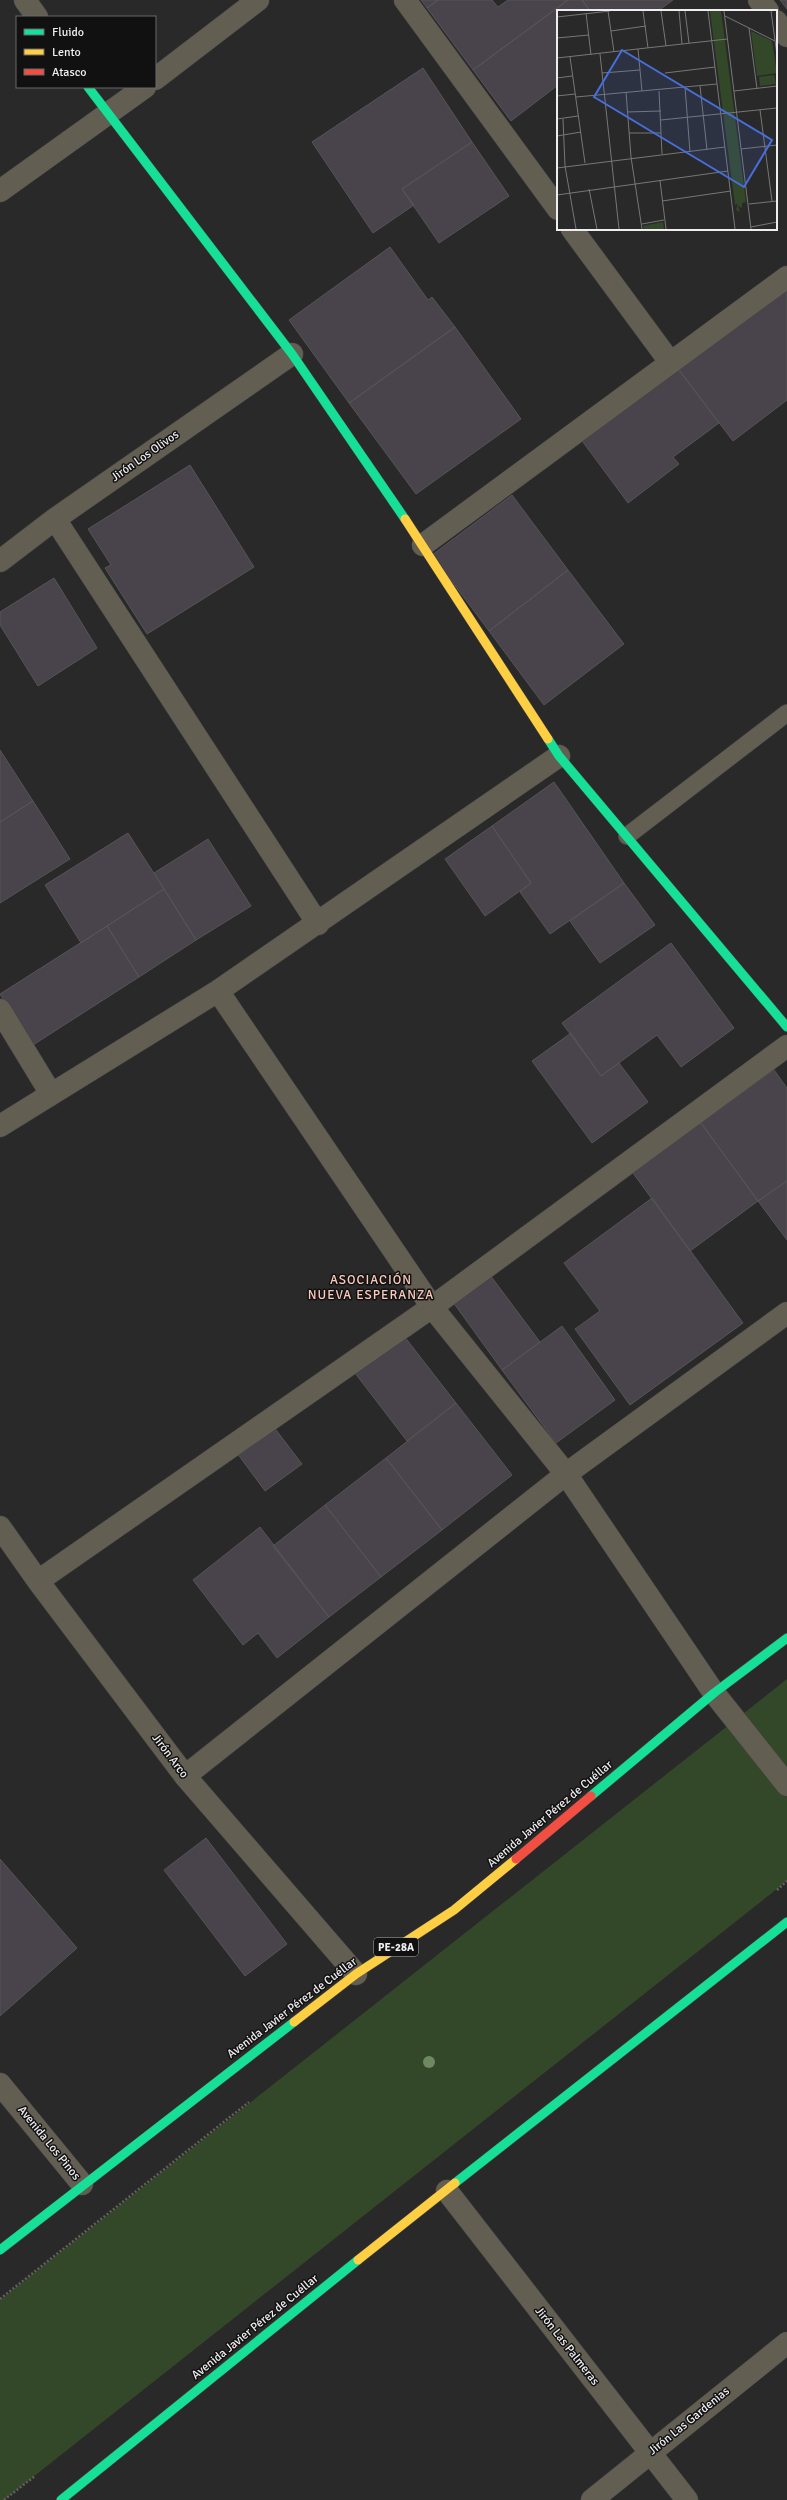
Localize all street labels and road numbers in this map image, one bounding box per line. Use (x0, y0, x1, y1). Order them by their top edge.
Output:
street label: Jirón Los Olivos (108, 427, 182, 485)
street label: Jirón Arco (148, 1731, 192, 1781)
street label: Avenida Javier Pérez de Cuéllar (484, 1757, 616, 1871)
road number: PE-28A (374, 1938, 418, 1956)
street label: Avenida Javier Pérez de Cuéllar (224, 1954, 360, 2062)
street label: Avenida Los Pinos (14, 2103, 84, 2183)
street label: Avenida Javier Pérez de Cuéllar (189, 2271, 322, 2383)
street label: Jirón Las Palmeras (532, 2304, 602, 2388)
street label: Jirón Las Gardenias (645, 2384, 733, 2458)

